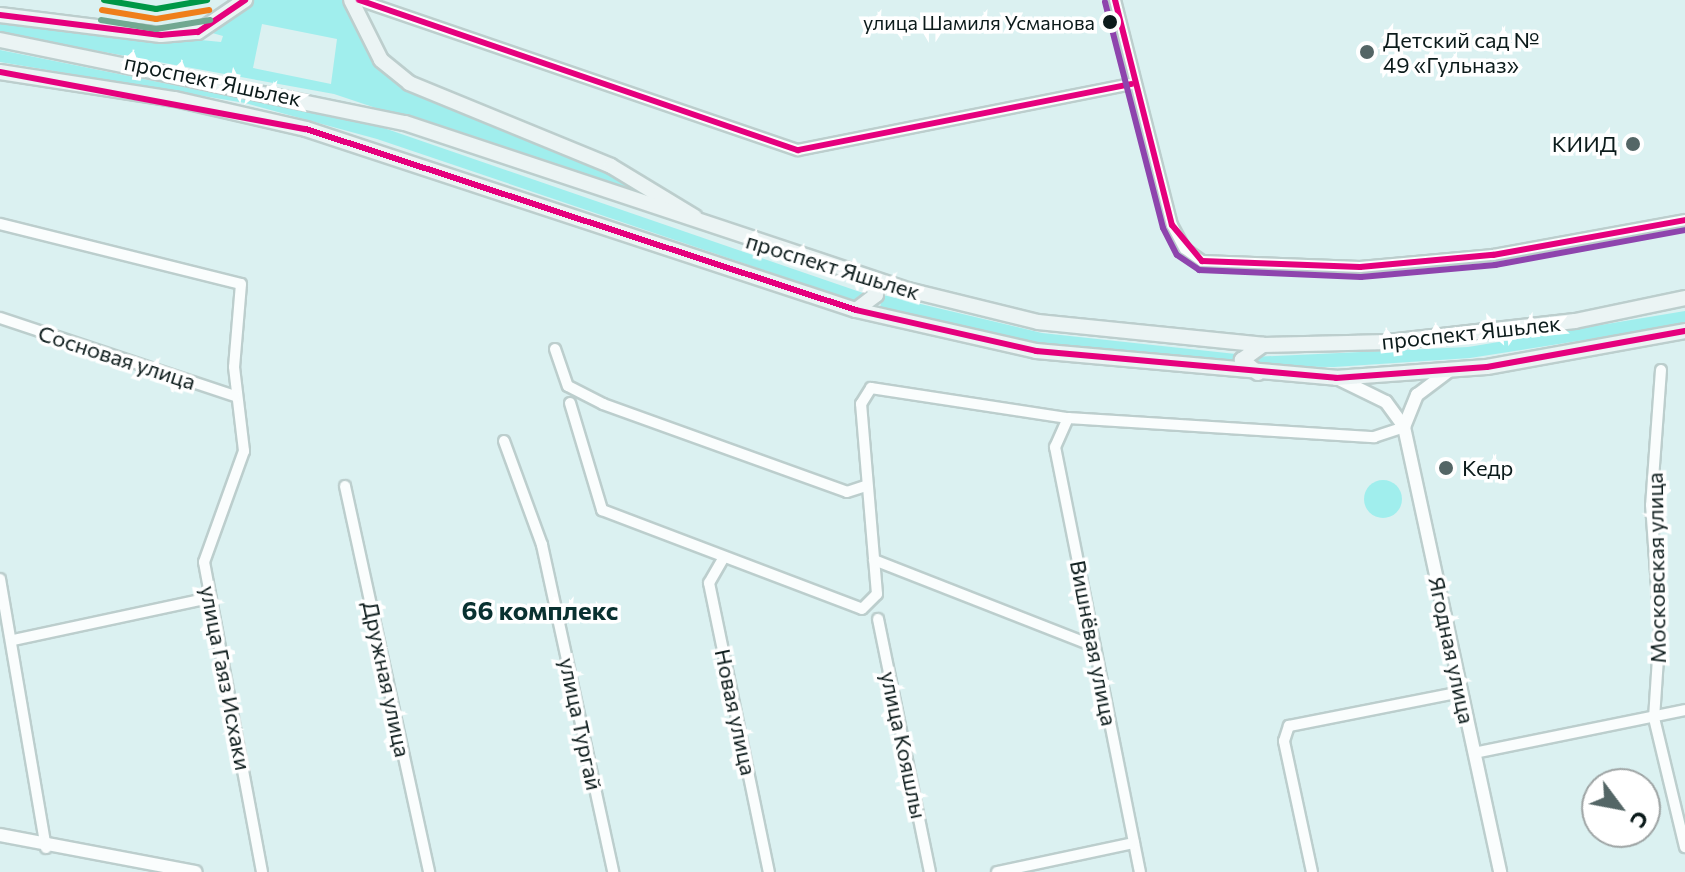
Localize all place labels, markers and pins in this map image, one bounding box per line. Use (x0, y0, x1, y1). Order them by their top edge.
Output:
place label: улица Шамиля Усманова (863, 10, 1095, 34)
marker: улица Шамиля Усманова (1102, 14, 1118, 30)
place label: Детский сад № 49 «Гульназ» (1383, 26, 1539, 78)
marker: Детский сад № 49 «Гульназ» (1358, 43, 1376, 61)
place label: КИИД (1552, 131, 1617, 157)
marker: КИИД (1624, 135, 1642, 153)
place label: Кедр (1462, 455, 1513, 481)
marker: Кедр (1437, 459, 1455, 477)

